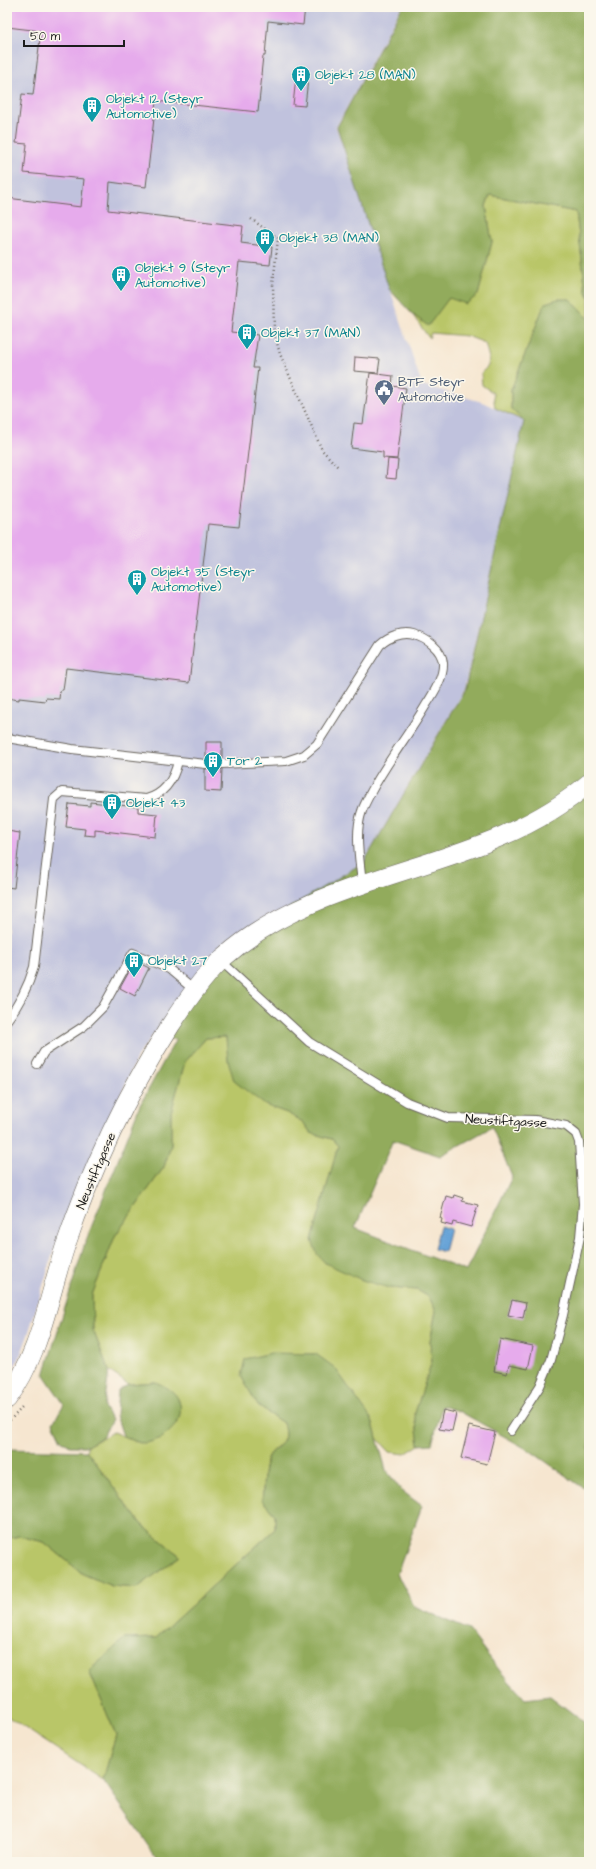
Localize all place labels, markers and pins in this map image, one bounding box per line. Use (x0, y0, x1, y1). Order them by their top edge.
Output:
building icon: Objekt 28 (MAN) (290, 64, 312, 92)
place label: Objekt 28 (MAN) (315, 66, 416, 84)
place label: Objekt 12 (Steyr Automotive) (106, 90, 203, 123)
building icon: Objekt 12 (Steyr Automotive) (81, 95, 103, 123)
building icon: Objekt 38 (MAN) (254, 227, 276, 255)
place label: Objekt 38 (MAN) (279, 229, 379, 247)
place label: Objekt 9 (Steyr Automotive) (135, 259, 230, 292)
building icon: Objekt 9 (Steyr Automotive) (110, 264, 132, 292)
building icon: Objekt 37 (MAN) (236, 322, 258, 350)
place label: Objekt 37 (MAN) (261, 324, 361, 342)
place label: BTF Steyr Automotive (398, 373, 465, 406)
public building icon: BTF Steyr Automotive (373, 378, 395, 406)
place label: Objekt 35 (Steyr Automotive) (151, 563, 255, 596)
building icon: Objekt 35 (Steyr Automotive) (126, 568, 148, 596)
building icon: Tor 2 (202, 750, 224, 778)
place label: Tor 2 (227, 752, 263, 770)
building icon: Objekt 43 (101, 792, 123, 820)
place label: Objekt 43 (126, 794, 186, 812)
building icon: Objekt 27 (123, 950, 145, 978)
place label: Objekt 27 (148, 952, 207, 970)

